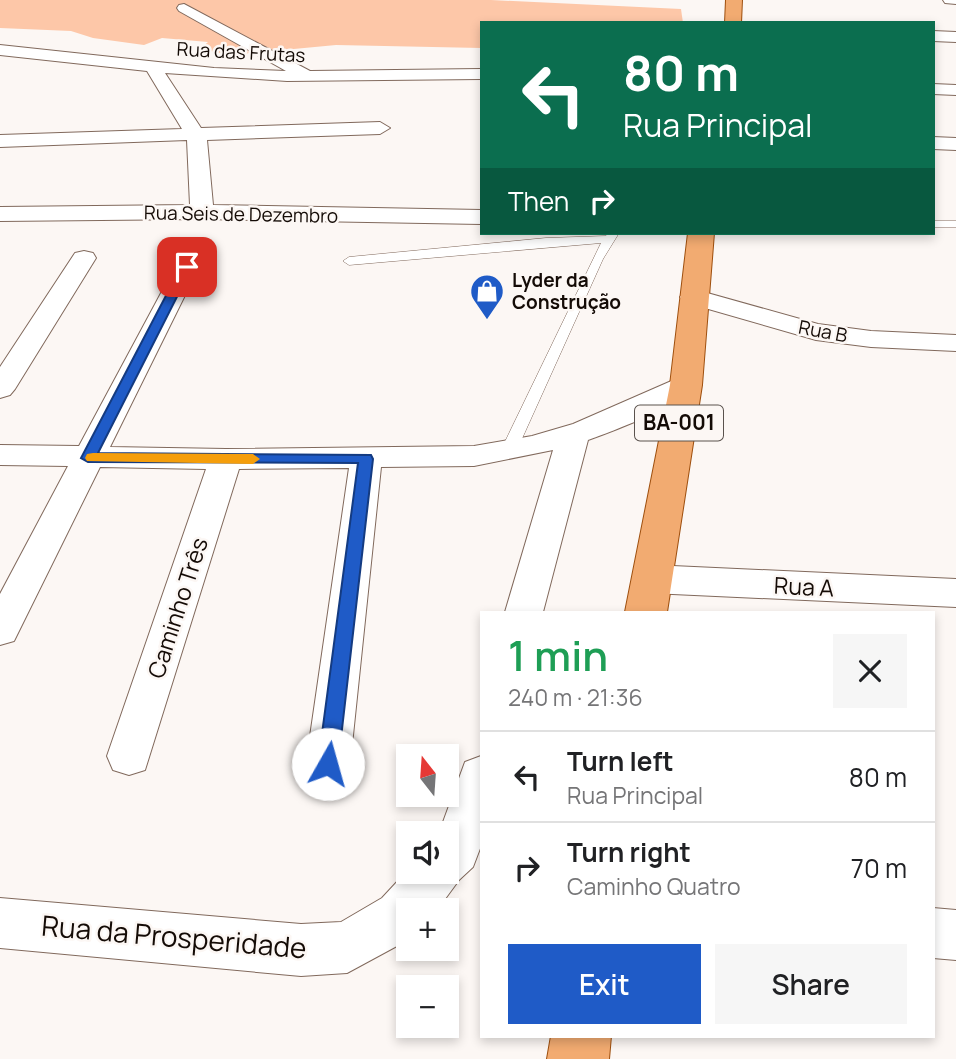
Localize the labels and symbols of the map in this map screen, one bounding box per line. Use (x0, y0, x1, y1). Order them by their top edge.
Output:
street label: Rua das Frutas (176, 36, 306, 68)
street label: Rua Seis de Dezembro (144, 199, 338, 229)
pin (157, 237, 217, 297)
place label: Lyder da Construção (512, 267, 621, 315)
shop icon: Lyder da Construção (468, 272, 506, 321)
street label: Rua B (796, 314, 850, 349)
road number: BA-001 (635, 406, 723, 440)
street label: Caminho Três (139, 533, 215, 682)
street label: Rua A (773, 568, 835, 604)
position arrow (291, 727, 365, 801)
north arrow (396, 744, 458, 807)
street label: Rua da Prosperidade (40, 905, 308, 967)

